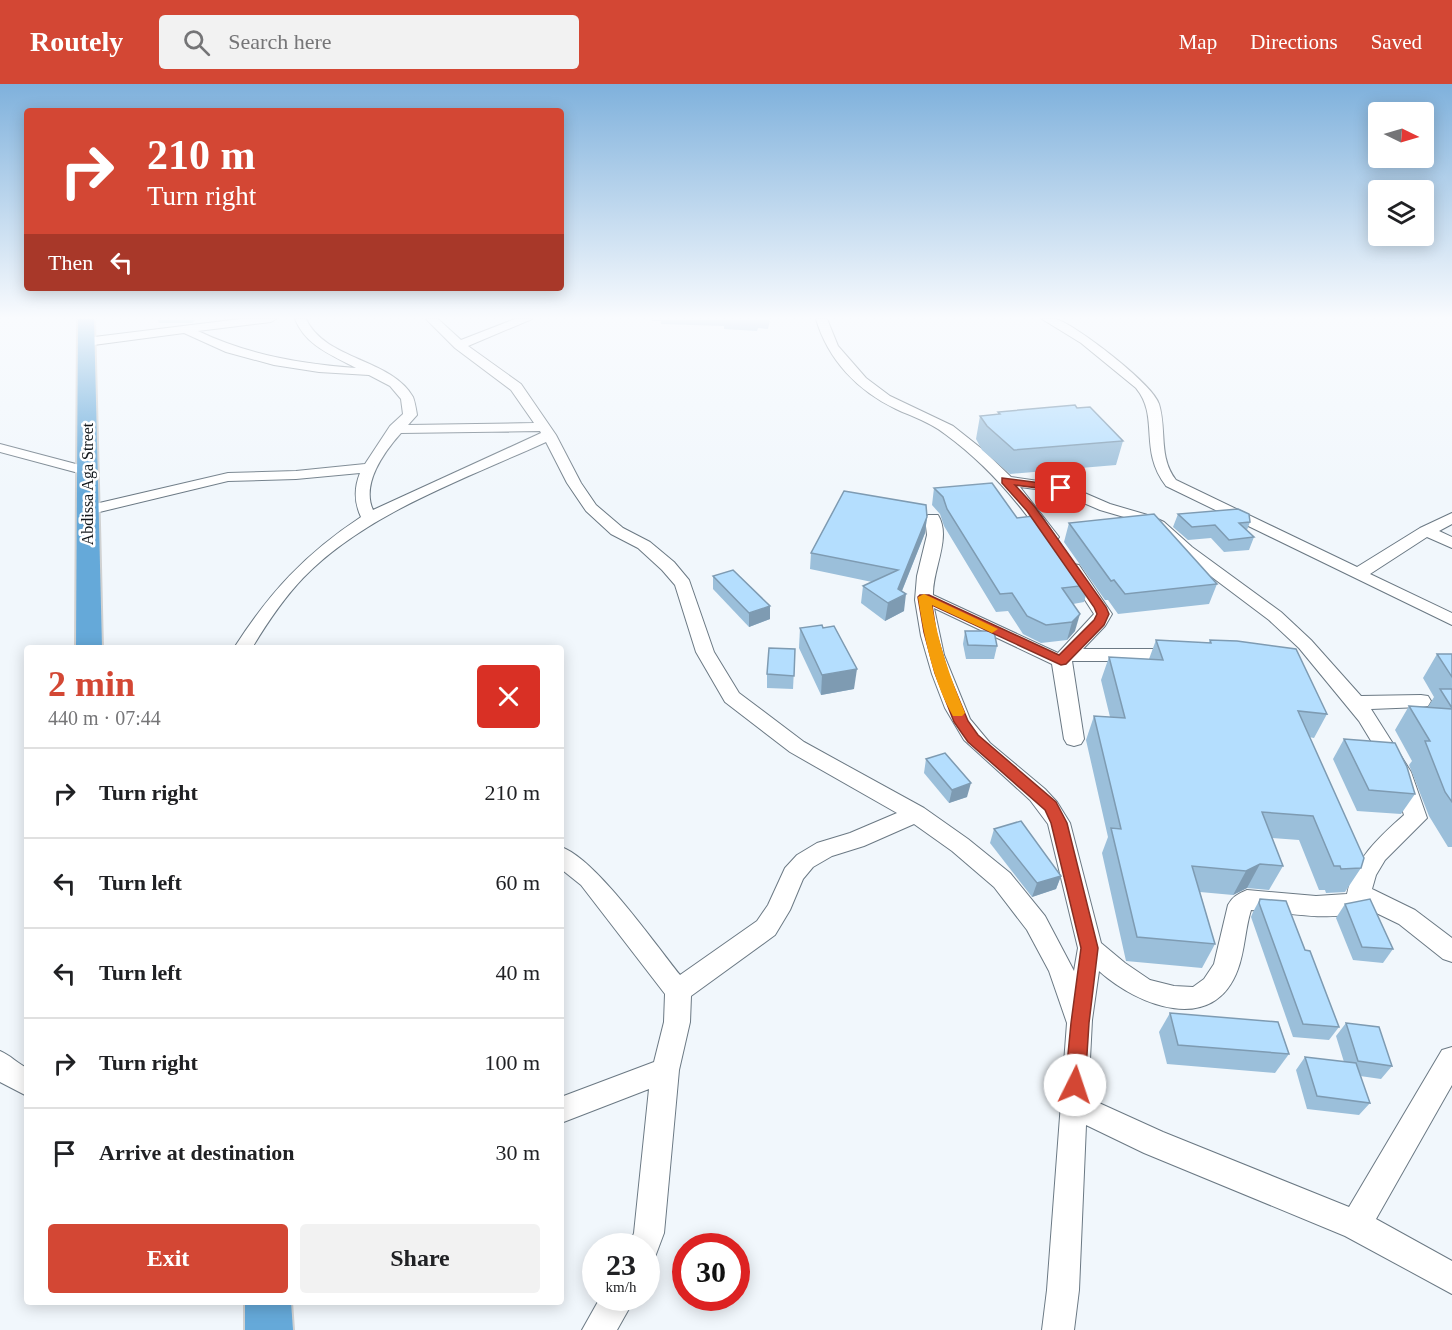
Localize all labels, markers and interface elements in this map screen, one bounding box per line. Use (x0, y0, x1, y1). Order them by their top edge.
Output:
search box (159, 15, 579, 69)
text: Routely (30, 26, 123, 57)
icon: search (180, 26, 213, 59)
text: Search here (228, 29, 332, 54)
text: Map (1179, 30, 1217, 54)
text: Directions (1250, 30, 1338, 54)
text: Saved (1371, 30, 1422, 54)
north arrow (1368, 102, 1434, 168)
map controls (1368, 102, 1434, 246)
icon: right (48, 132, 126, 210)
text: 210 m (147, 132, 256, 178)
button: layers (1368, 180, 1434, 246)
text: Turn right (147, 181, 256, 211)
icon: left (105, 246, 138, 279)
text: Then (48, 250, 93, 275)
street label: Abdissa Aga Street (79, 422, 97, 545)
pin (1035, 462, 1086, 513)
icon: arrive (1044, 471, 1077, 504)
text: 2 min (48, 664, 135, 704)
button: close (477, 665, 540, 728)
text: 440 m · 07:44 (48, 707, 161, 729)
icon: right (48, 777, 81, 810)
text: Turn right (99, 780, 198, 805)
text: 210 m (484, 780, 540, 805)
icon: left (48, 867, 81, 900)
text: Turn left (99, 870, 182, 895)
text: 60 m (495, 870, 540, 895)
icon: left (48, 957, 81, 990)
text: Turn left (99, 960, 182, 985)
text: 40 m (495, 960, 540, 985)
icon: right (48, 1047, 81, 1080)
text: Turn right (99, 1050, 198, 1075)
text: 100 m (484, 1050, 540, 1075)
position arrow (1043, 1053, 1107, 1117)
icon: arrive (48, 1137, 81, 1170)
text: Arrive at destination (99, 1140, 295, 1165)
text: 30 m (495, 1140, 540, 1165)
button: Exit (48, 1224, 288, 1293)
button: Share (300, 1224, 540, 1293)
speed limit sign: 30 (672, 1233, 750, 1311)
text: 23 (606, 1248, 636, 1281)
text: km/h (606, 1279, 636, 1295)

